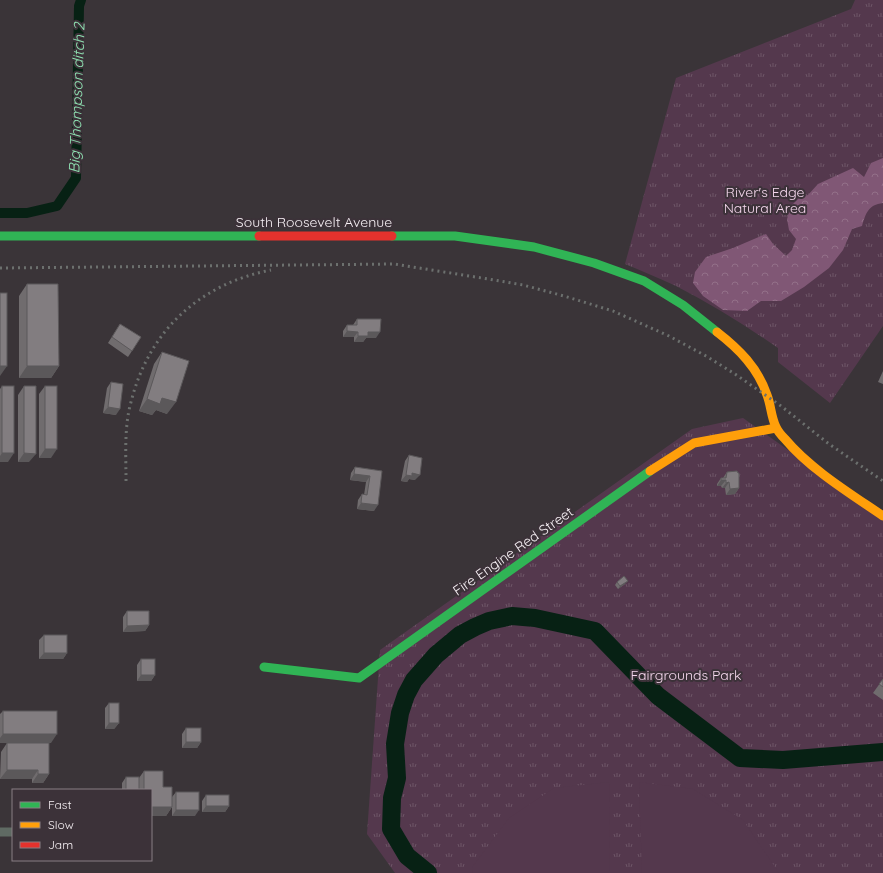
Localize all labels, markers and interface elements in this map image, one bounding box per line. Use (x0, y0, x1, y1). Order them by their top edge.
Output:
water label: Big Thompson ditch 2 (64, 21, 89, 174)
park label: River's Edge Natural Area (724, 183, 806, 217)
street label: South Roosevelt Avenue (236, 213, 392, 231)
street label: Fire Engine Red Street (449, 502, 577, 599)
park label: Fairgrounds Park (630, 666, 742, 684)
legend (12, 789, 152, 861)
text: Fast (48, 797, 72, 812)
text: Slow (48, 817, 74, 832)
text: Jam (48, 837, 73, 852)

